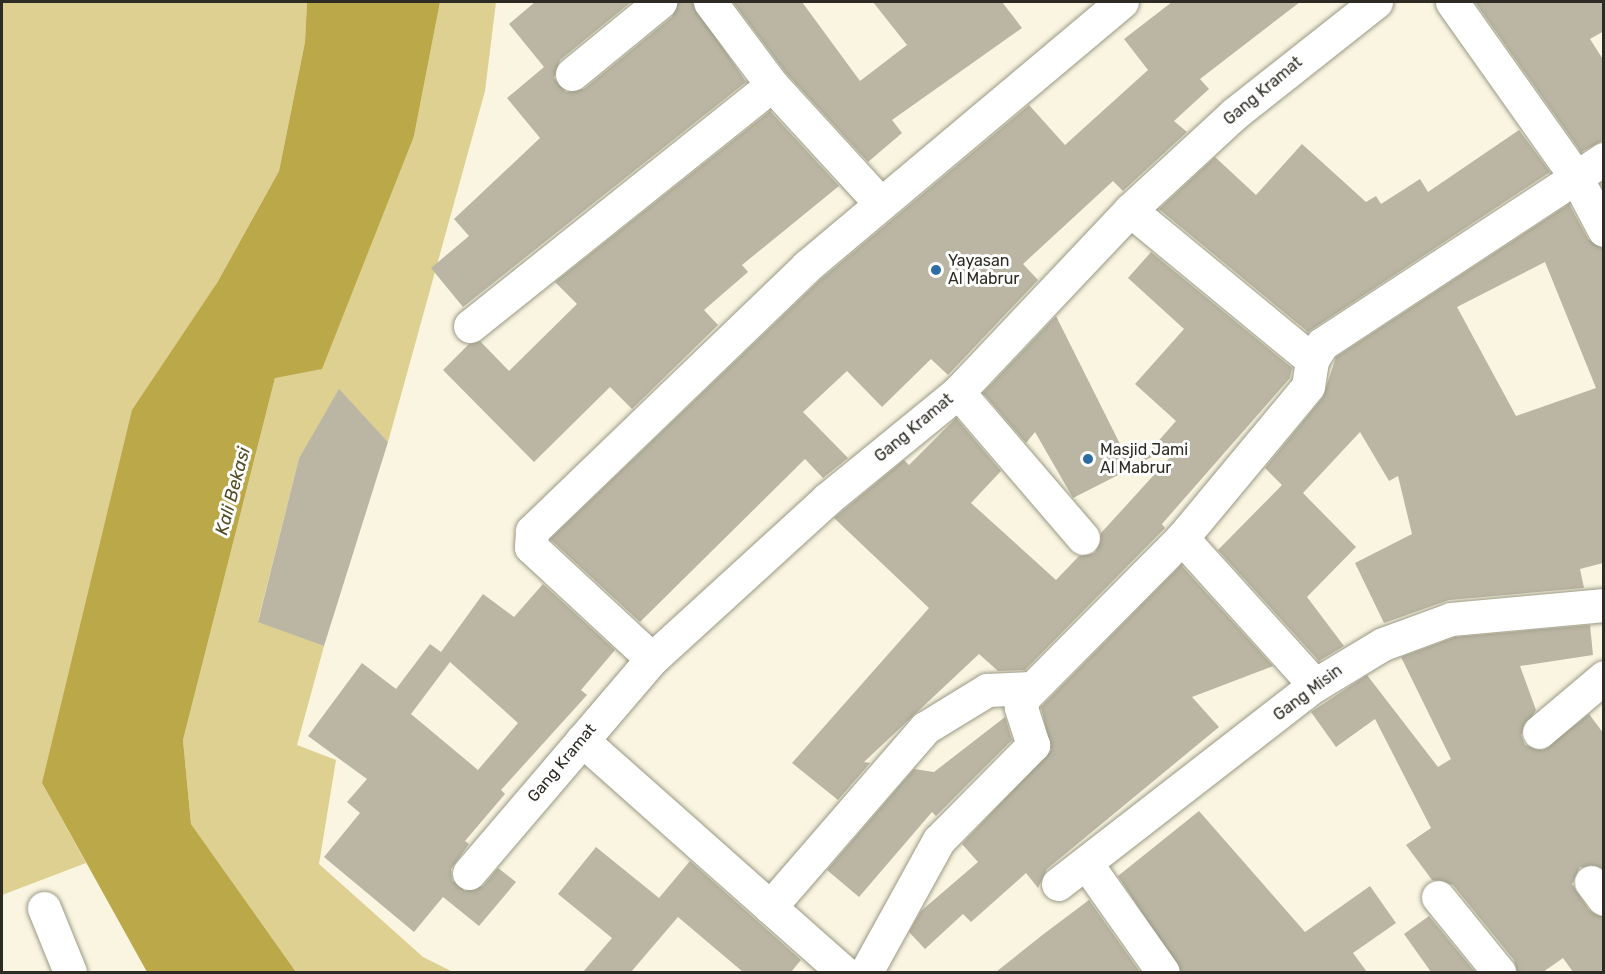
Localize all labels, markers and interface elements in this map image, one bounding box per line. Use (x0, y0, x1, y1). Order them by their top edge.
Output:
street label: Gang Kramat (1220, 53, 1306, 129)
place label: Yayasan Al Mabrur (948, 251, 1019, 289)
marker: Yayasan Al Mabrur (929, 263, 943, 277)
street label: Gang Kramat (871, 390, 957, 466)
place label: Masjid Jami Al Mabrur (1100, 440, 1188, 478)
water label: Kali Bekasi (211, 445, 255, 537)
marker: Masjid Jami Al Mabrur (1081, 452, 1095, 466)
street label: Gang Misin (1270, 661, 1346, 725)
street label: Gang Kramat (524, 720, 600, 806)

